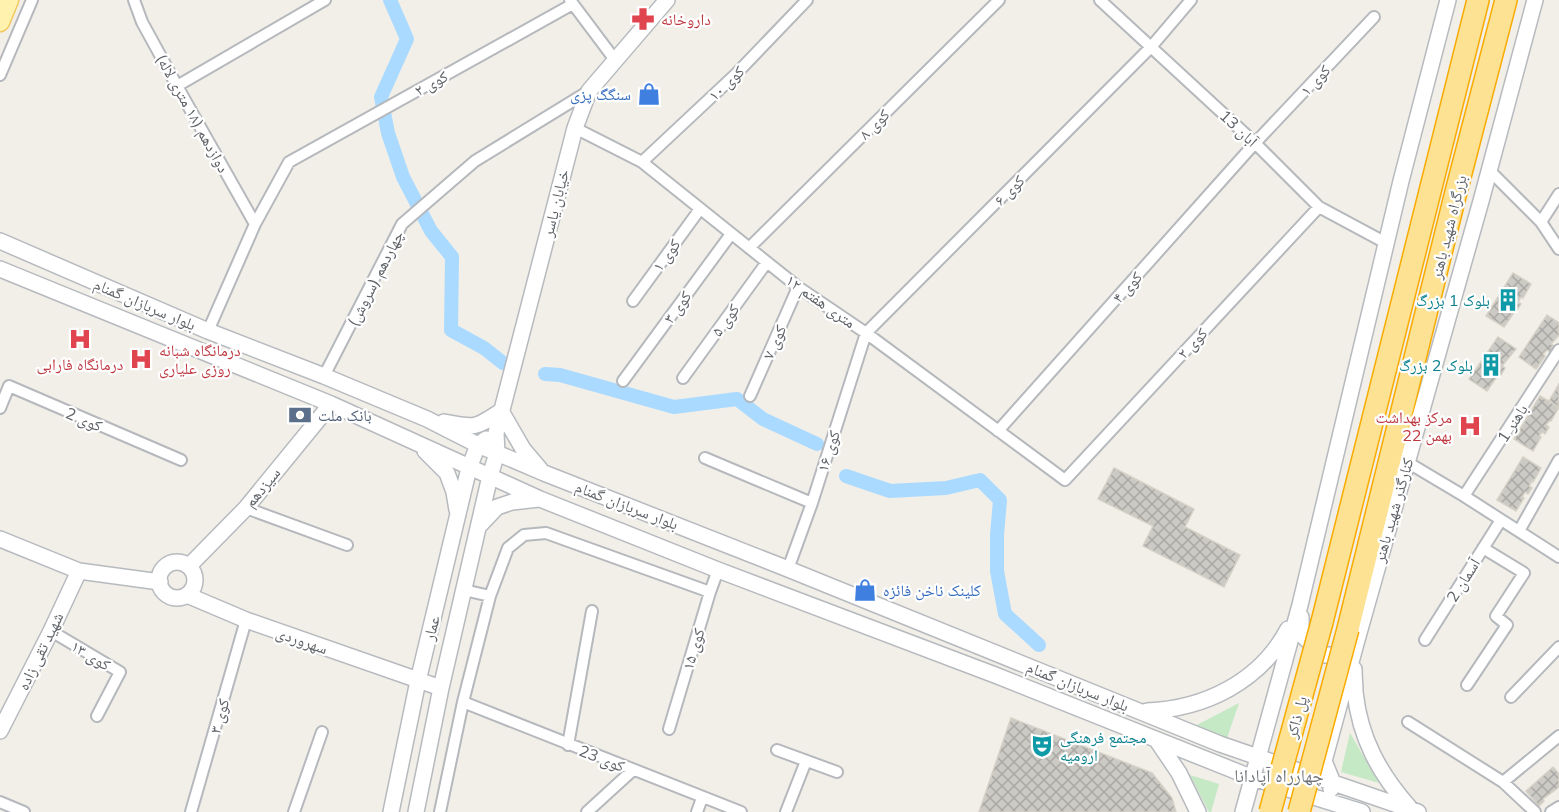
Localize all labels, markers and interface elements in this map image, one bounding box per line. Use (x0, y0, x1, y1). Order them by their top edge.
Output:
pharmacy icon: داروخانه (630, 6, 656, 32)
place label: داروخانه (661, 9, 711, 29)
street label: دوازدهم (۱۸ متری لاله) (151, 50, 234, 176)
street label: کوی ۱ (1296, 60, 1335, 100)
street label: کوی ۱۰ (704, 61, 749, 106)
street label: کوی ۲ (411, 66, 452, 101)
shop icon: سنگگ پزی (636, 81, 662, 107)
place label: سنگگ پزی (570, 84, 631, 105)
street label: کوی ۸ (854, 104, 895, 144)
street label: 13 آبان (1215, 105, 1263, 152)
street label: خیابان یاسر (537, 167, 574, 240)
street label: کوی ۶ (989, 170, 1030, 210)
street label: بزرگراه شهید باهنر (1425, 173, 1471, 282)
street label: چهاردهم (سروش) (342, 227, 409, 330)
street label: کوی ۱ (648, 235, 686, 276)
street label: کوی ۴ (1108, 267, 1147, 308)
street label: ۱۲ متری هفتم (782, 270, 860, 333)
street label: بلوار سربازان گمنام (91, 274, 199, 335)
street label: کوی ۳ (659, 287, 697, 328)
building icon: بلوک 1 بزرگ (1495, 287, 1521, 313)
place label: بلوک 1 بزرگ (1416, 290, 1490, 310)
street label: کوی ۵ (707, 300, 745, 341)
street label: کوی ۷ (758, 321, 791, 363)
street label: کوی ۲ (1173, 323, 1212, 363)
hospital icon: درمانگاه فارابی (67, 326, 93, 352)
place label: درمانگاه شبانه روزی علیاری (159, 340, 241, 379)
hospital icon: درمانگاه شبانه روزی علیاری (128, 346, 154, 372)
building icon: بلوک 2 بزرگ (1478, 352, 1504, 378)
place label: درمانگاه فارابی (37, 354, 123, 375)
place label: بلوک 2 بزرگ (1399, 355, 1473, 375)
street label: باهنر 1 (1492, 400, 1532, 446)
street label: کوی 2 (62, 402, 106, 437)
bank icon: بانک ملت (287, 402, 313, 428)
place label: بانک ملت (318, 405, 372, 425)
place label: مرکز بهداشت 22 بهمن (1375, 407, 1452, 446)
hospital icon: مرکز بهداشت 22 بهمن (1457, 413, 1483, 439)
street label: کوی ۱۶ (812, 427, 845, 475)
street label: کنارگذر شهید باهنر (1368, 455, 1418, 566)
street label: سیزدهم (240, 463, 285, 512)
street label: بلوار سربازان گمنام (572, 476, 681, 535)
street label: آسمان 2 (1442, 553, 1486, 606)
shop icon: کلینک ناخن فائزه (852, 577, 878, 603)
place label: کلینک ناخن فائزه (883, 580, 981, 601)
street label: شهید تقی زاده (13, 609, 68, 694)
street label: عمار (418, 613, 444, 643)
street label: سهروردی (273, 622, 330, 659)
street label: کوی ۱۵ (677, 625, 710, 673)
street label: کوی ۱۳ (67, 635, 115, 676)
street label: بلوار سربازان گمنام (1023, 656, 1132, 717)
street label: پل ذاکر (1281, 694, 1312, 741)
street label: کوی ۳ (205, 696, 235, 736)
place label: مجتمع فرهنگی ارومیه (1060, 727, 1146, 765)
theatre icon: مجتمع فرهنگی ارومیه (1029, 733, 1055, 759)
street label: کوی 23 (576, 740, 628, 777)
district label: چهارراه آپادانا (1234, 764, 1324, 787)

